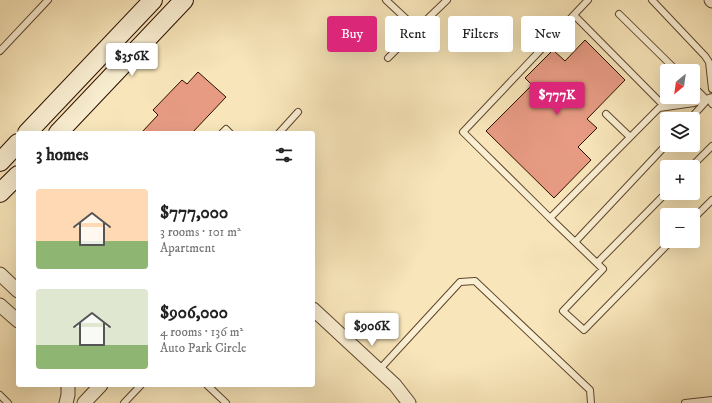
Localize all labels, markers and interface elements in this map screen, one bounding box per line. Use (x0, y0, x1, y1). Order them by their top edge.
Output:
chip: Buy (327, 16, 377, 52)
chip: Rent (385, 16, 440, 52)
chip: Filters (448, 16, 513, 52)
chip: New (521, 16, 575, 52)
pin: $356K (104, 43, 160, 77)
text: $356K (115, 48, 149, 64)
north arrow (660, 64, 700, 104)
map controls (660, 64, 700, 248)
pin: $777K (529, 82, 585, 116)
text: $777K (539, 87, 575, 103)
button: layers (660, 112, 700, 152)
text: 3 homes (36, 144, 89, 166)
icon: filters (273, 144, 295, 166)
button: + (660, 160, 700, 200)
text: $777,000 (160, 202, 228, 224)
icon: home (68, 205, 116, 253)
button: − (660, 208, 700, 248)
text: 3 rooms · 101 m² (160, 224, 241, 240)
text: Apartment (160, 240, 215, 256)
text: $906,000 (160, 302, 228, 324)
icon: home (68, 305, 116, 353)
pin: $906K (344, 313, 400, 347)
text: $906K (354, 318, 390, 334)
text: 4 rooms · 136 m² (160, 324, 243, 340)
text: Auto Park Circle (160, 340, 246, 356)

